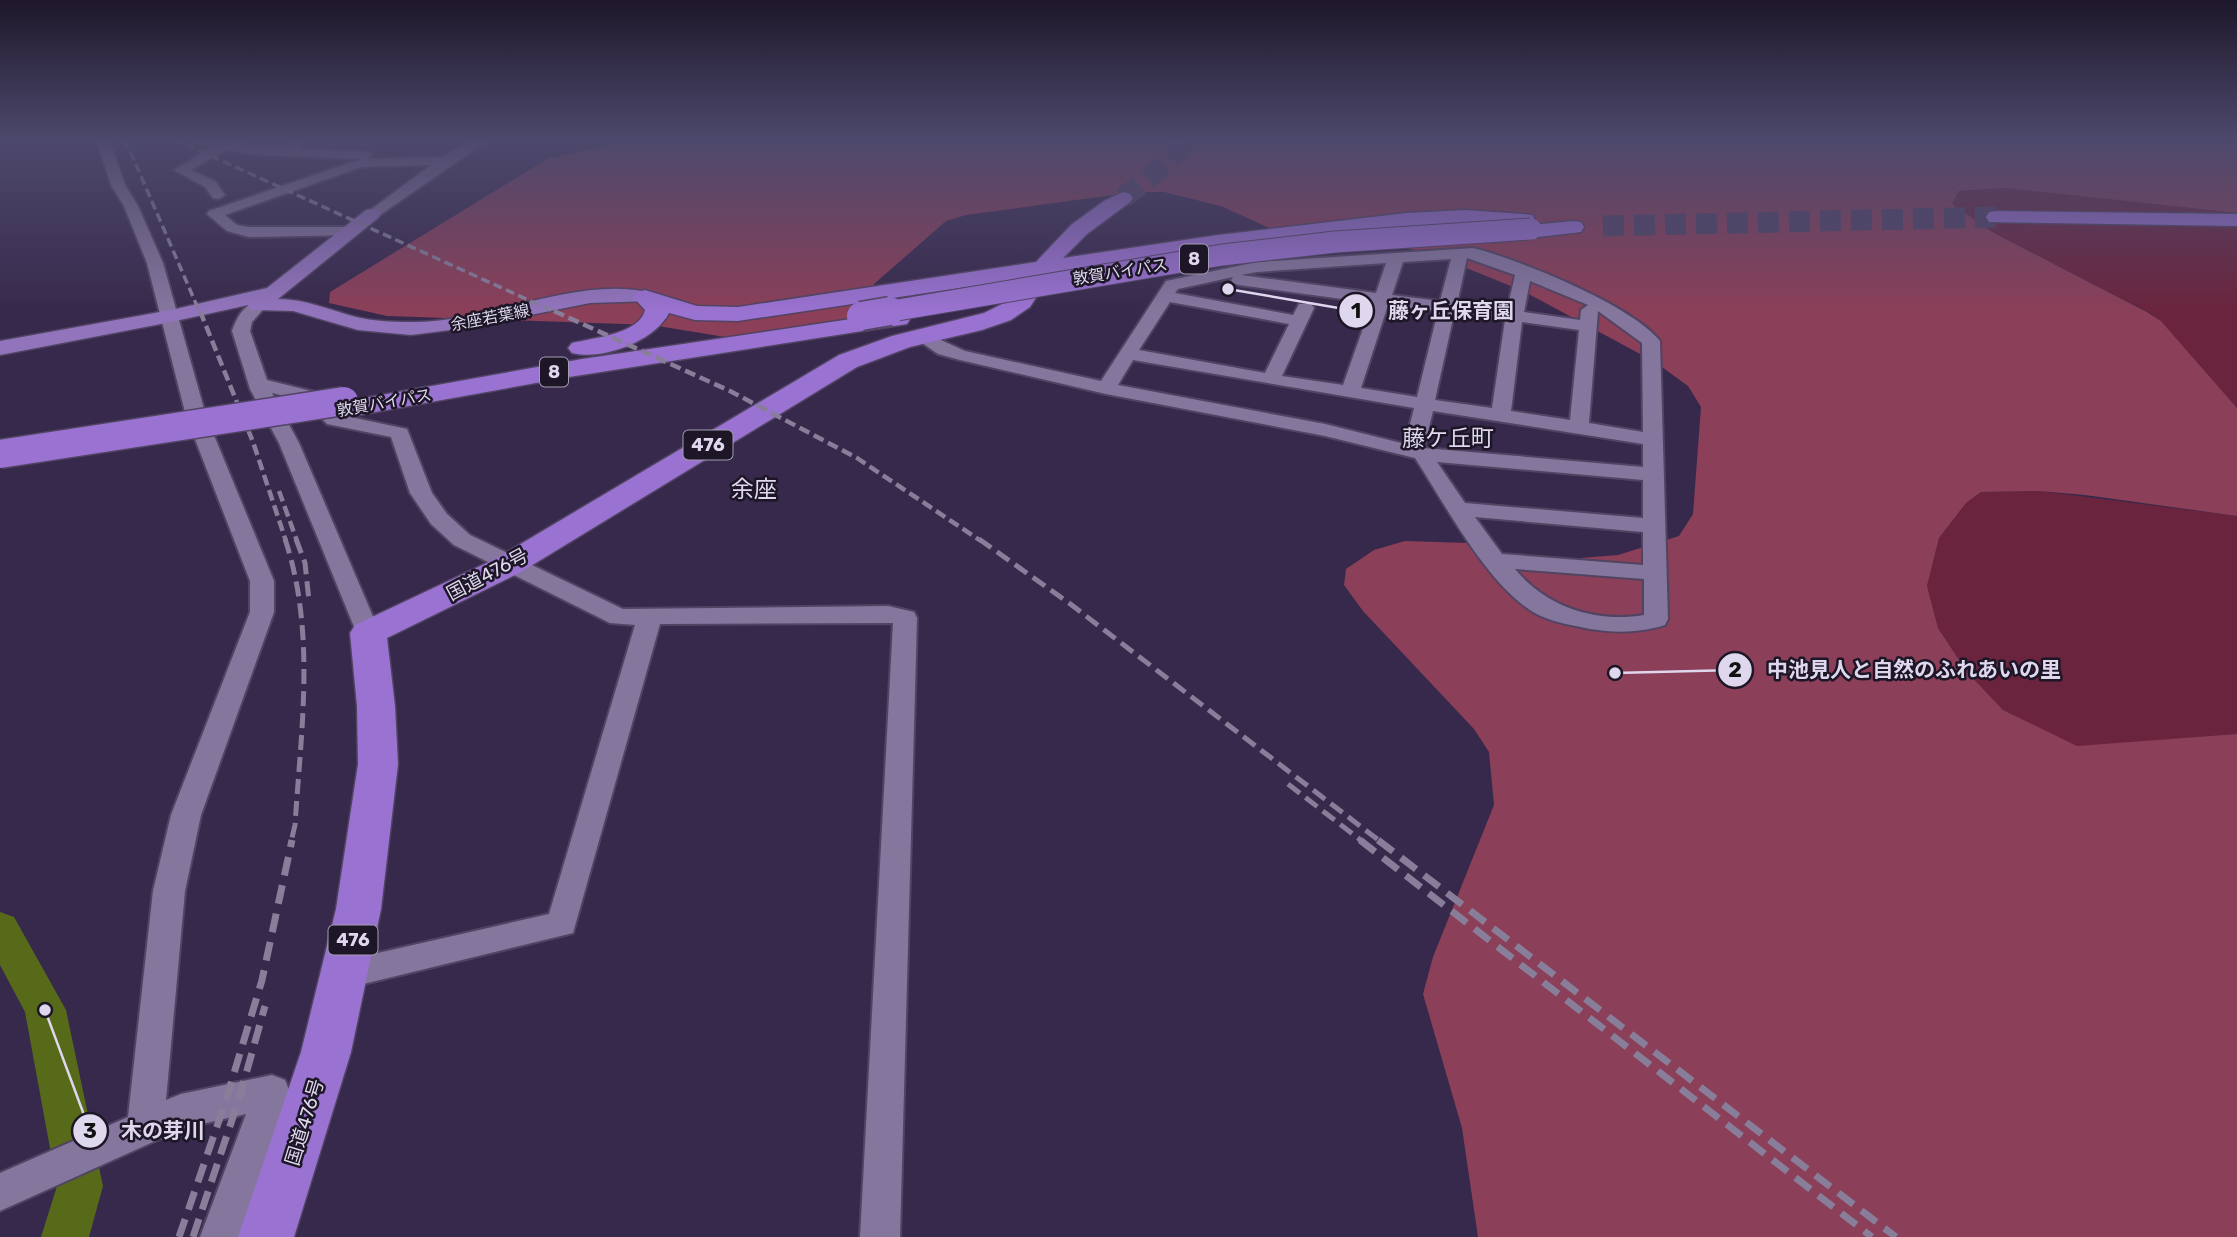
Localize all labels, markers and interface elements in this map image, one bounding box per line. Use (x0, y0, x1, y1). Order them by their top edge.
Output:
road number: 8 (1180, 244, 1208, 274)
street label: 敦賀バイパス (1071, 255, 1169, 288)
callout: 藤ヶ丘保育園 (1339, 290, 1528, 332)
text: 1 (1351, 298, 1361, 323)
text: 藤ヶ丘保育園 (1388, 298, 1514, 323)
street label: 余座若葉線 (449, 301, 531, 334)
road number: 8 (540, 358, 568, 386)
street label: 敦賀バイパス (335, 385, 433, 420)
district label: 藤ケ丘町 (1402, 424, 1494, 452)
road number: 476 (684, 430, 732, 460)
district label: 余座 (731, 475, 777, 503)
street label: 国道476号 (443, 543, 532, 606)
callout: 中池見人と自然のふれあいの里 (1718, 649, 2075, 691)
text: 2 (1728, 657, 1742, 682)
text: 中池見人と自然のふれあいの里 (1767, 657, 2061, 682)
road number: 476 (328, 925, 378, 954)
street label: 国道476号 (280, 1076, 328, 1168)
callout: 木の芽川 (72, 1110, 219, 1152)
text: 3 (83, 1118, 97, 1143)
text: 木の芽川 (121, 1118, 205, 1143)

